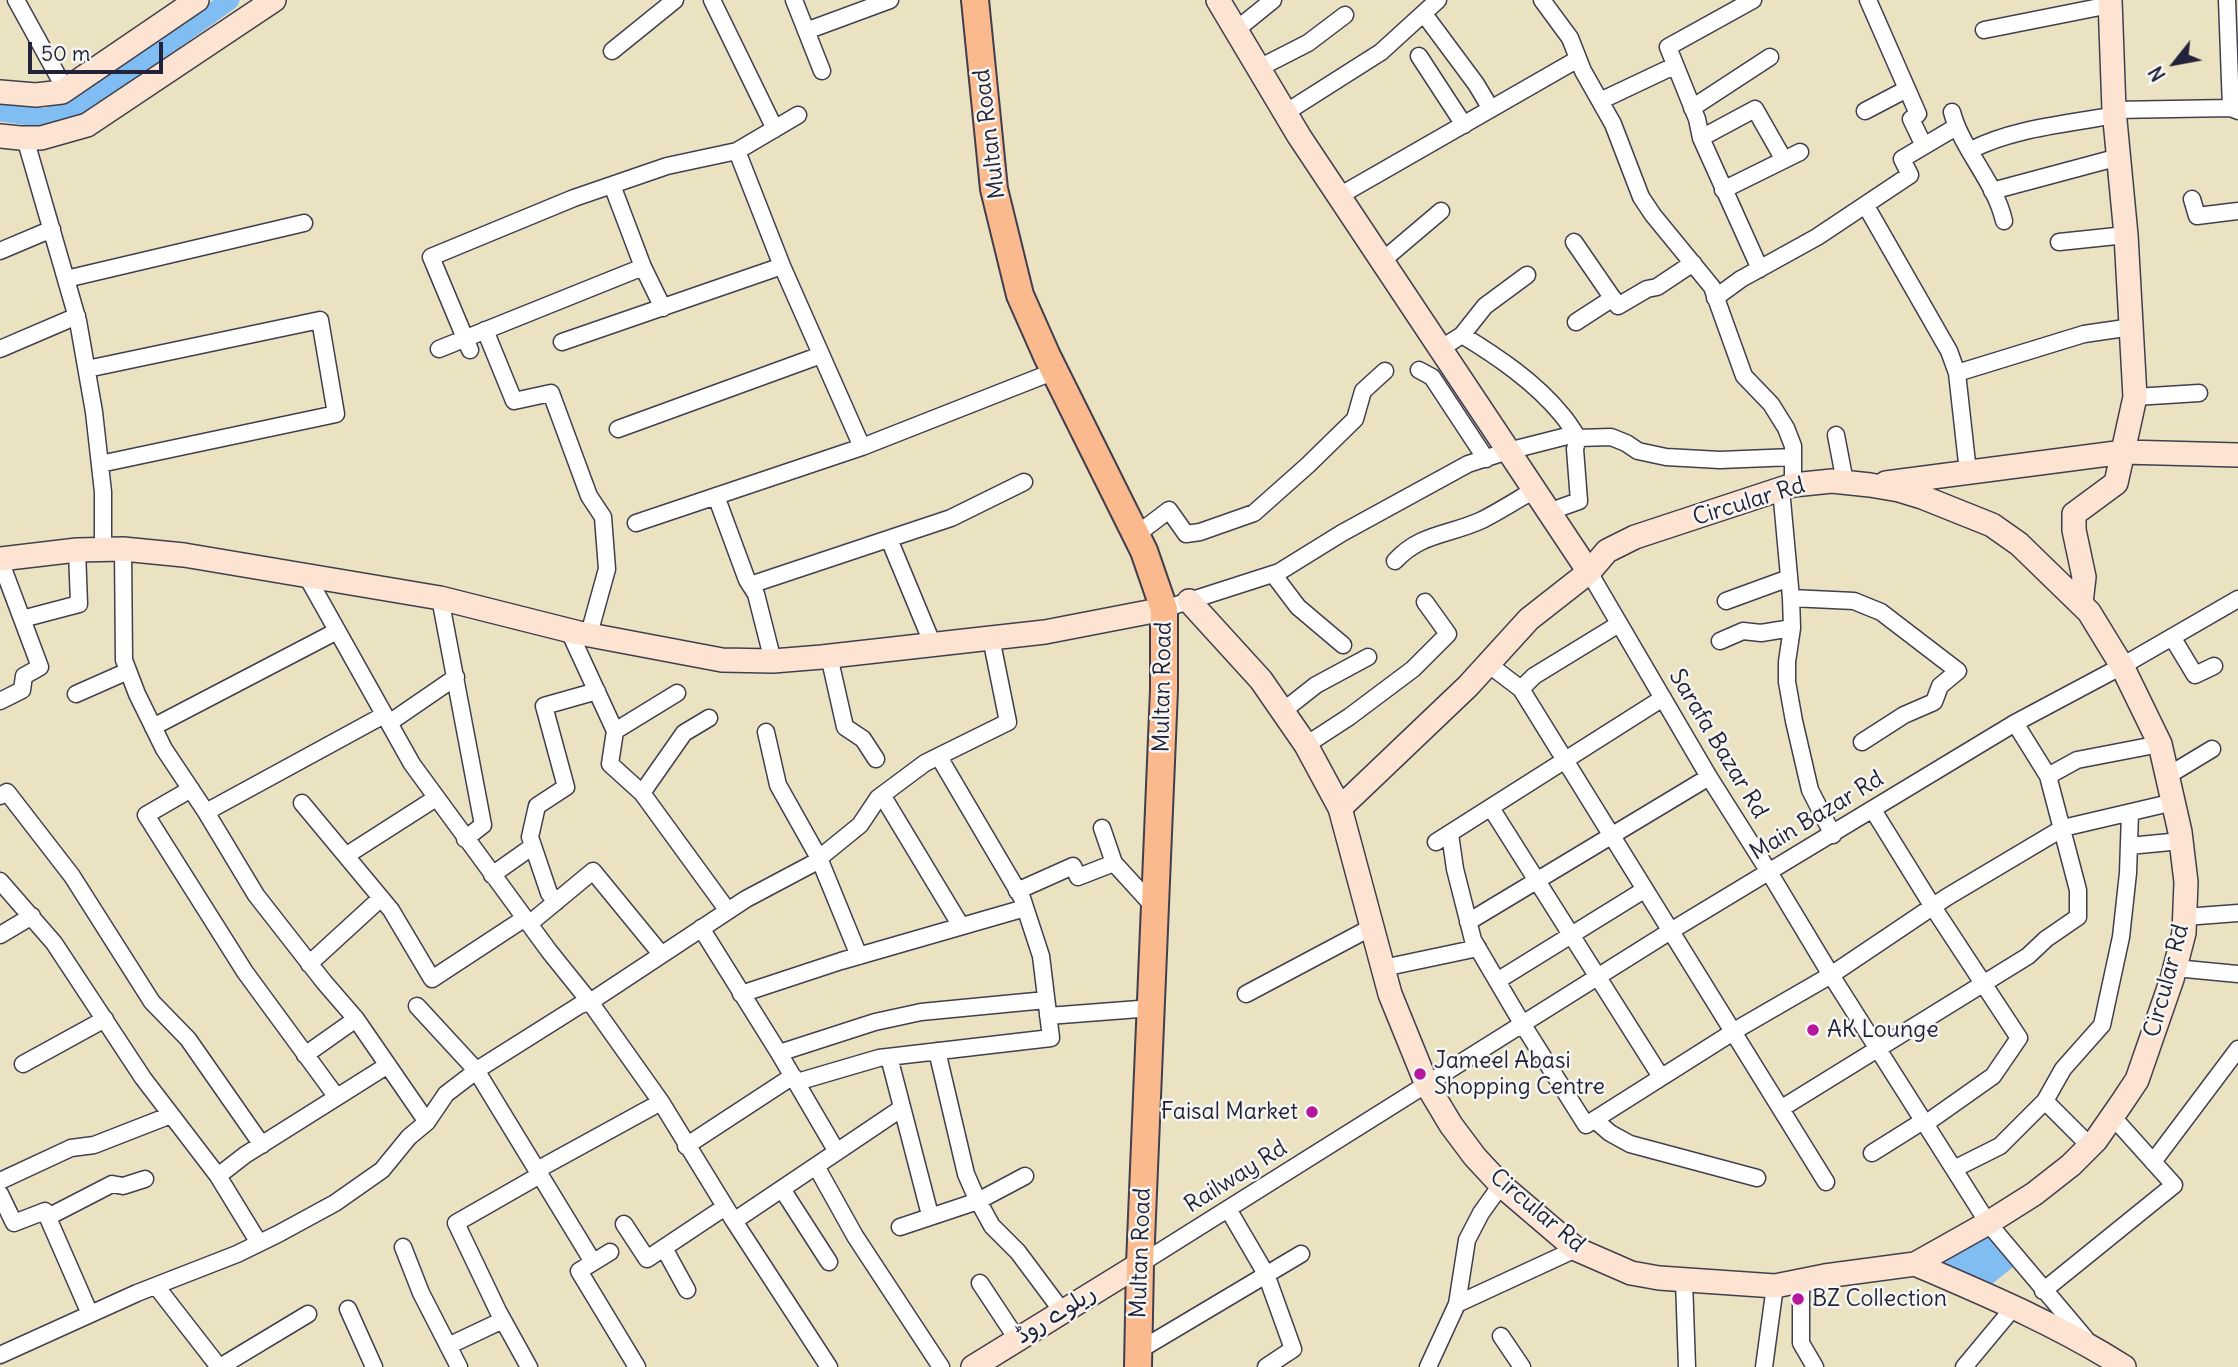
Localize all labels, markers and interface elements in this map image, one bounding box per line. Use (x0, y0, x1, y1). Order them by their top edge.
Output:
scale bar (32, 28, 166, 72)
north arrow (2140, 28, 2210, 98)
text: 50 m (41, 40, 90, 67)
text: N (2143, 62, 2171, 86)
street label: Multan Road (968, 67, 1012, 201)
street label: Circular Rd (1690, 472, 1808, 532)
street label: Multan Road (1148, 621, 1178, 753)
street label: Sarafa Bazar Rd (1663, 664, 1773, 824)
street label: Main Bazar Rd (1745, 765, 1889, 867)
street label: Circular Rd (2139, 922, 2195, 1040)
place label: AK Lounge (1827, 1016, 1939, 1044)
marker: AK Lounge (1805, 1022, 1821, 1038)
place label: Jameel Abasi Shopping Centre (1434, 1047, 1605, 1101)
marker: Jameel Abasi Shopping Centre (1412, 1066, 1428, 1082)
place label: Faisal Market (1161, 1098, 1298, 1126)
marker: Faisal Market (1304, 1104, 1320, 1120)
street label: Railway Rd (1180, 1135, 1292, 1219)
street label: Circular Rd (1484, 1163, 1590, 1259)
street label: Multan Road (1125, 1187, 1157, 1319)
street label: ریلوے روڈ (1011, 1280, 1101, 1350)
place label: BZ Collection (1812, 1285, 1947, 1313)
marker: BZ Collection (1790, 1291, 1806, 1307)

